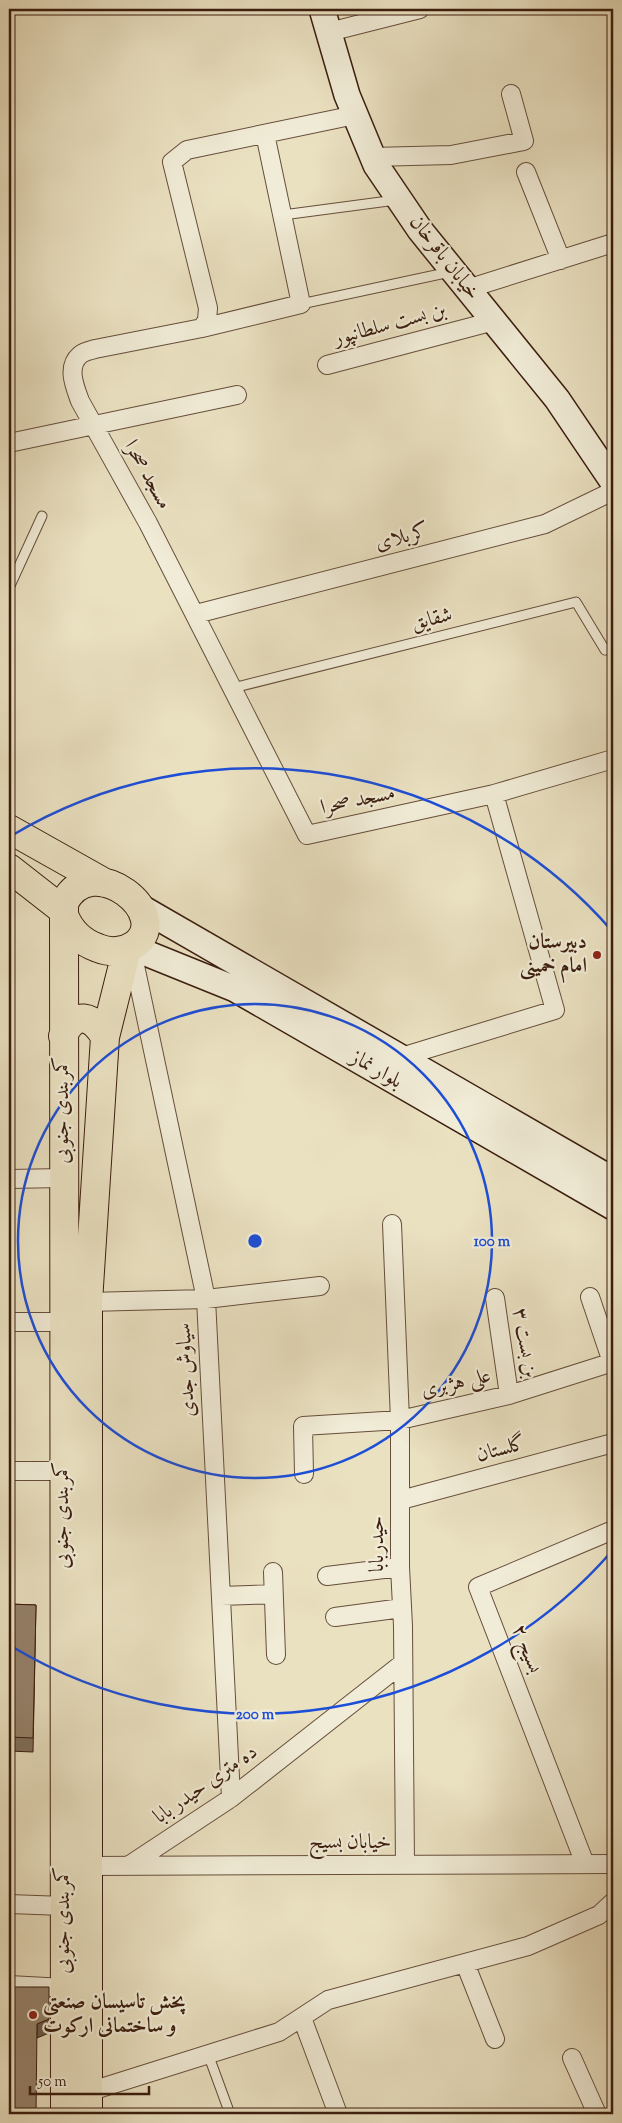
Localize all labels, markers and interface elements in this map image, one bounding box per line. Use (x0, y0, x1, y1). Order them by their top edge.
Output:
street label: خیابان باقرخان (401, 209, 487, 307)
street label: بن بست سلطانپور (328, 296, 450, 355)
street label: مسجد صحرا (116, 435, 178, 515)
street label: کربلای (372, 517, 432, 559)
street label: شقایق (408, 600, 456, 640)
street label: مسجد صحرا (318, 778, 398, 824)
place label: دبیرستان امام خمینی (520, 928, 587, 984)
marker: دبیرستان امام خمینی (591, 949, 603, 961)
street label: بلوار نماز (343, 1042, 408, 1097)
street label: کمربندی جنوبی (48, 1056, 78, 1164)
centre of rings (246, 1232, 264, 1250)
text: 100 m (474, 1232, 511, 1253)
street label: بن بست ۳ (504, 1306, 544, 1380)
street label: سیاوش جدی (170, 1322, 204, 1418)
street label: علی هژبری (418, 1361, 494, 1407)
street label: گلستان (473, 1429, 529, 1471)
street label: کمربندی جنوبی (48, 1461, 78, 1569)
street label: حیدربابا (363, 1516, 393, 1572)
street label: بسیج ۲ (501, 1620, 549, 1679)
text: 200 m (236, 1705, 275, 1726)
street label: ده متری حیدر بابا (148, 1738, 264, 1832)
street label: خیابان بسیج (309, 1828, 391, 1860)
street label: کمربندی جنوبی (49, 1866, 79, 1974)
place label: پخش تاسیسان صنعتی و ساختمانی ارکوت (43, 1988, 186, 2042)
marker: پخش تاسیسان صنعتی و ساختمانی ارکوت (27, 2009, 39, 2021)
scale bar (30, 2063, 149, 2095)
text: 50 m (37, 2072, 67, 2093)

